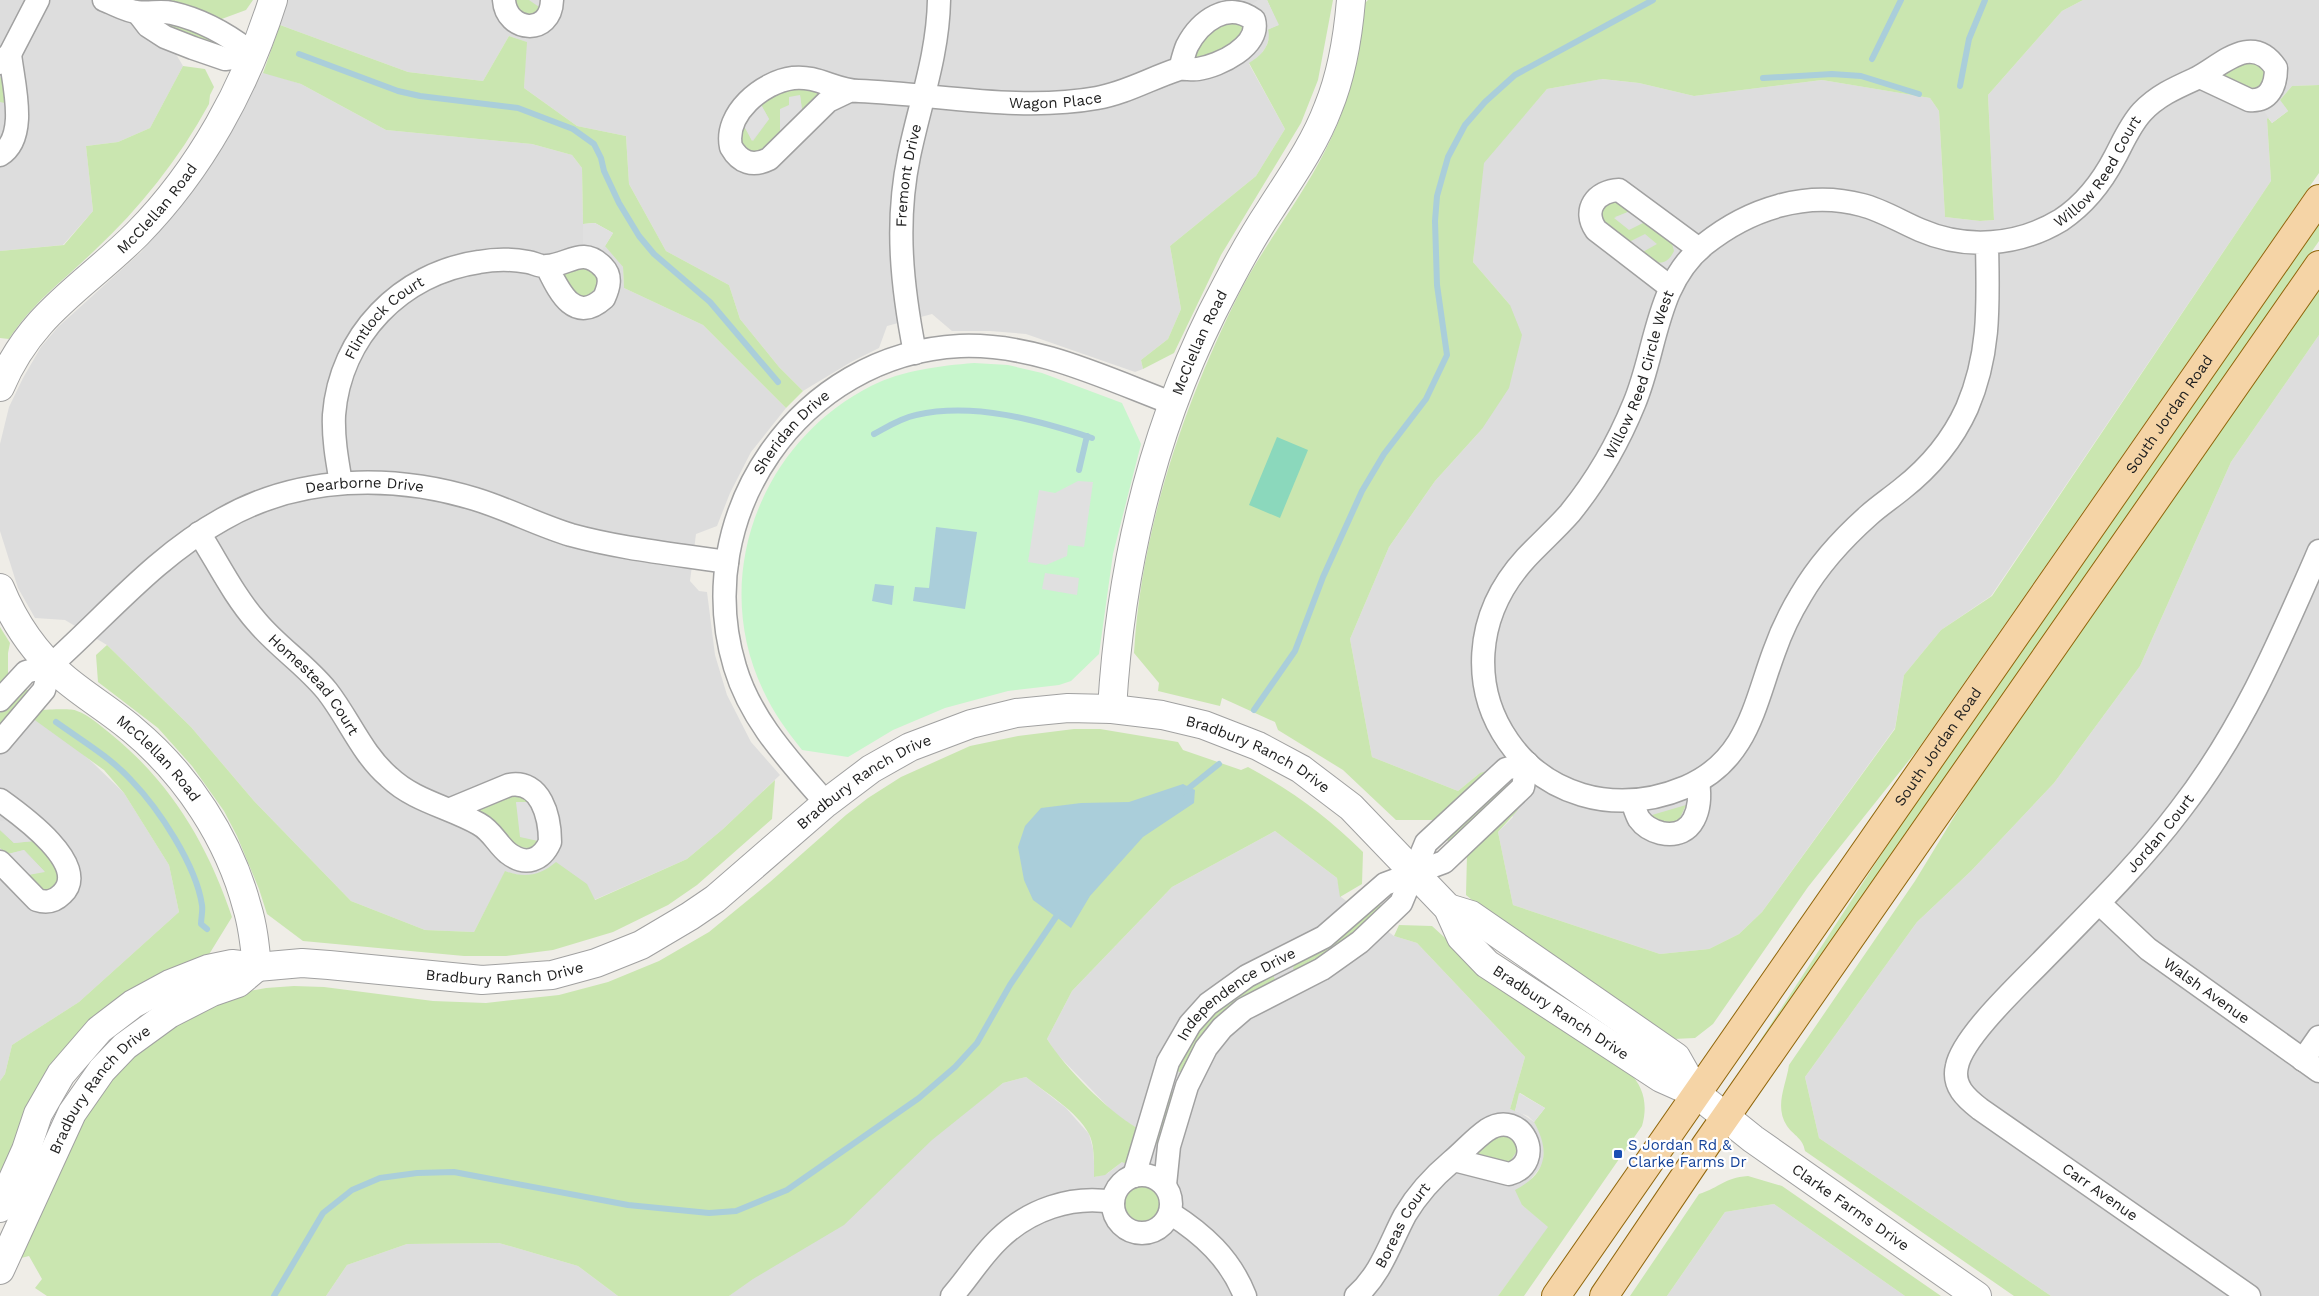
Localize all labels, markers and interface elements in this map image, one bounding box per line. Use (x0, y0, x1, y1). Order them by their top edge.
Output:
street label: Wagon Place (1009, 88, 1103, 112)
street label: Willow Reed Court (2050, 112, 2145, 231)
street label: Fremont Drive (892, 122, 925, 227)
street label: McClellan Road (113, 160, 201, 257)
street label: Flintlock Court (341, 272, 427, 362)
street label: McClellan Road (1168, 287, 1231, 398)
street label: Willow Reed Circle West (1600, 287, 1678, 462)
street label: South Jordan Road (2122, 351, 2217, 477)
street label: Sheridan Drive (749, 386, 833, 478)
street label: Dearborne Drive (304, 474, 425, 497)
street label: Homestead Court (264, 630, 363, 739)
street label: South Jordan Road (1890, 684, 1986, 810)
street label: McClellan Road (113, 711, 204, 805)
street label: Bradbury Ranch Drive (1184, 712, 1333, 797)
street label: Bradbury Ranch Drive (793, 731, 934, 833)
street label: Jordan Court (2123, 790, 2198, 876)
street label: Independence Drive (1173, 944, 1299, 1044)
street label: Walsh Avenue (2160, 954, 2253, 1028)
street label: Bradbury Ranch Drive (425, 958, 585, 989)
street label: Bradbury Ranch Drive (1490, 961, 1632, 1063)
street label: Bradbury Ranch Drive (45, 1022, 154, 1157)
place label: S Jordan Rd & Clarke Farms Dr (1628, 1136, 1747, 1171)
marker: S Jordan Rd & Clarke Farms Dr (1612, 1148, 1624, 1160)
street label: Carr Avenue (2059, 1159, 2141, 1225)
street label: Clarke Farms Drive (1788, 1160, 1913, 1255)
street label: Boreas Court (1371, 1178, 1434, 1271)

